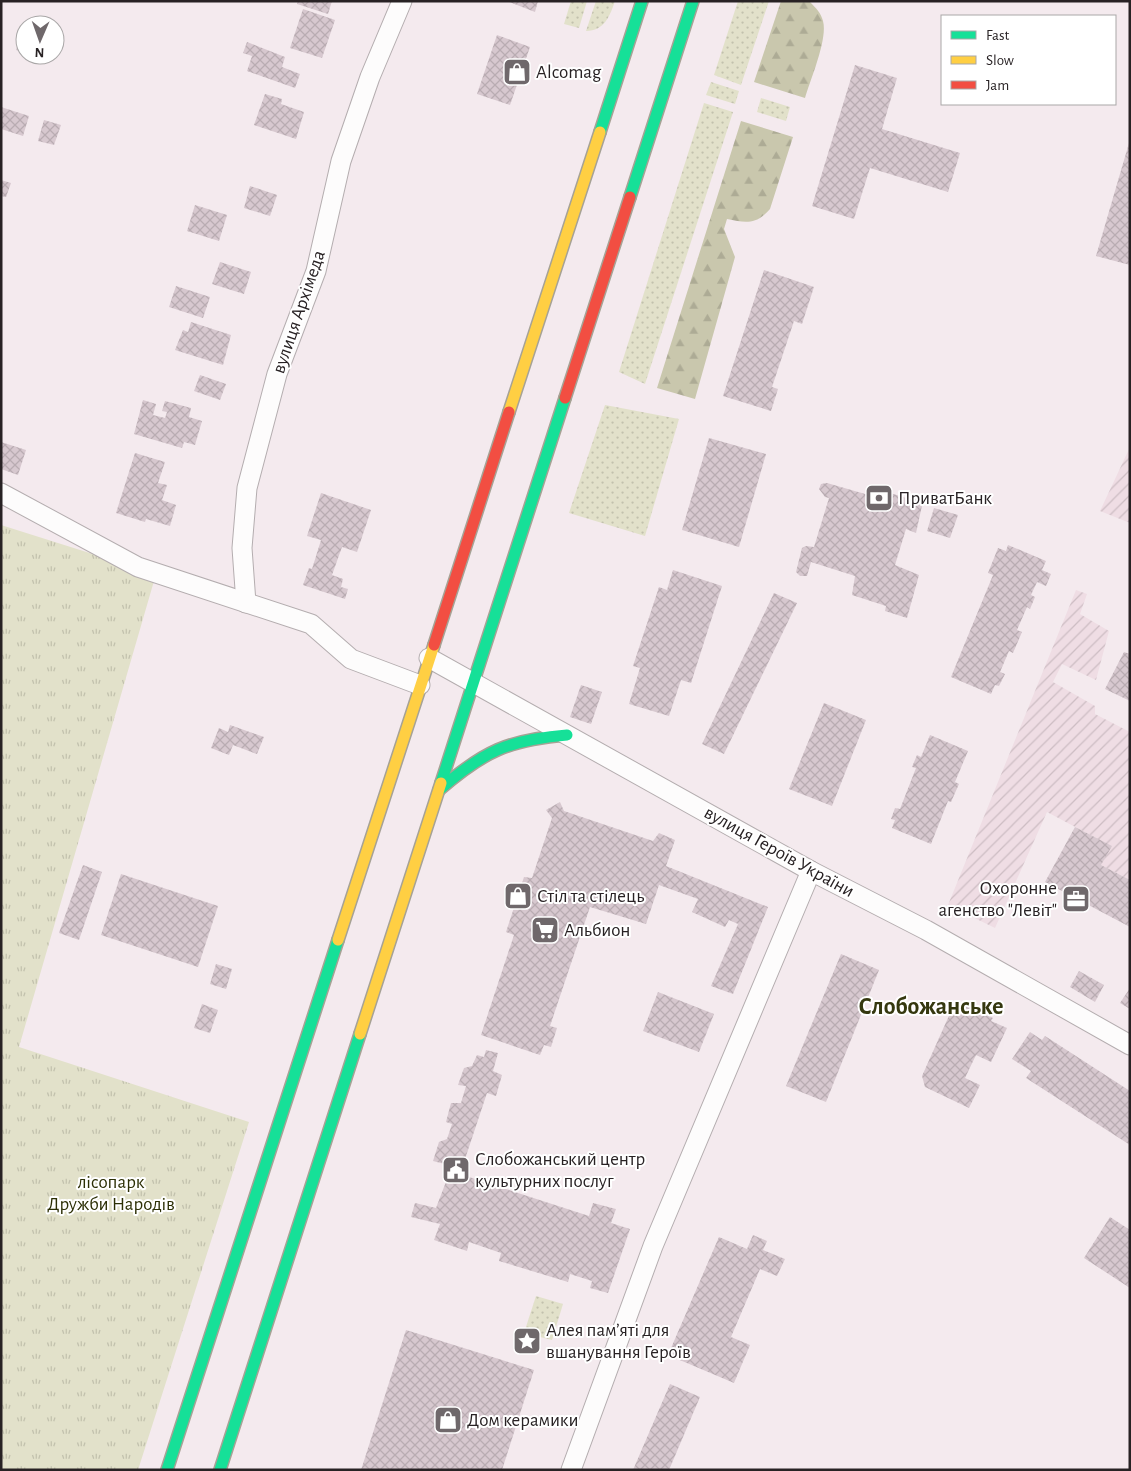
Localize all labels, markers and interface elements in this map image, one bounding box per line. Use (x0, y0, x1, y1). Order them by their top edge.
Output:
north arrow (15, 15, 65, 65)
legend (941, 15, 1116, 105)
text: Fast (986, 28, 1010, 43)
text: N (34, 45, 45, 59)
text: Slow (986, 53, 1014, 68)
shop icon: Alcomag (502, 57, 532, 87)
place label: Alcomag (536, 63, 602, 82)
text: Jam (986, 78, 1009, 93)
street label: вулиця Архімеда (269, 248, 329, 376)
bank icon: ПриватБанк (864, 483, 894, 513)
place label: ПриватБанк (898, 489, 992, 508)
street label: вулиця Героїв України (701, 803, 857, 901)
place label: Охоронне агенство "Левіт" (938, 879, 1057, 920)
shop icon: Стіл та стілець (503, 881, 533, 911)
office icon: Охоронне агенство "Левіт" (1061, 884, 1091, 914)
place label: Стіл та стілець (537, 887, 644, 906)
supermarket icon: Альбион (530, 915, 560, 945)
place label: Альбион (564, 921, 630, 940)
district label: Слобожанське (858, 995, 1004, 1019)
place label: Слобожанський центр культурних послуг (475, 1150, 645, 1191)
public building icon: Слобожанський центр культурних послуг (441, 1155, 471, 1185)
park label: лісопарк Дружби Народів (47, 1173, 175, 1214)
place label: Алея пам’яті для вшанування Героїв (546, 1321, 691, 1362)
place icon: Алея пам’яті для вшанування Героїв (512, 1326, 542, 1356)
shop icon: Дом керамики (433, 1405, 463, 1435)
place label: Дом керамики (467, 1411, 579, 1430)

